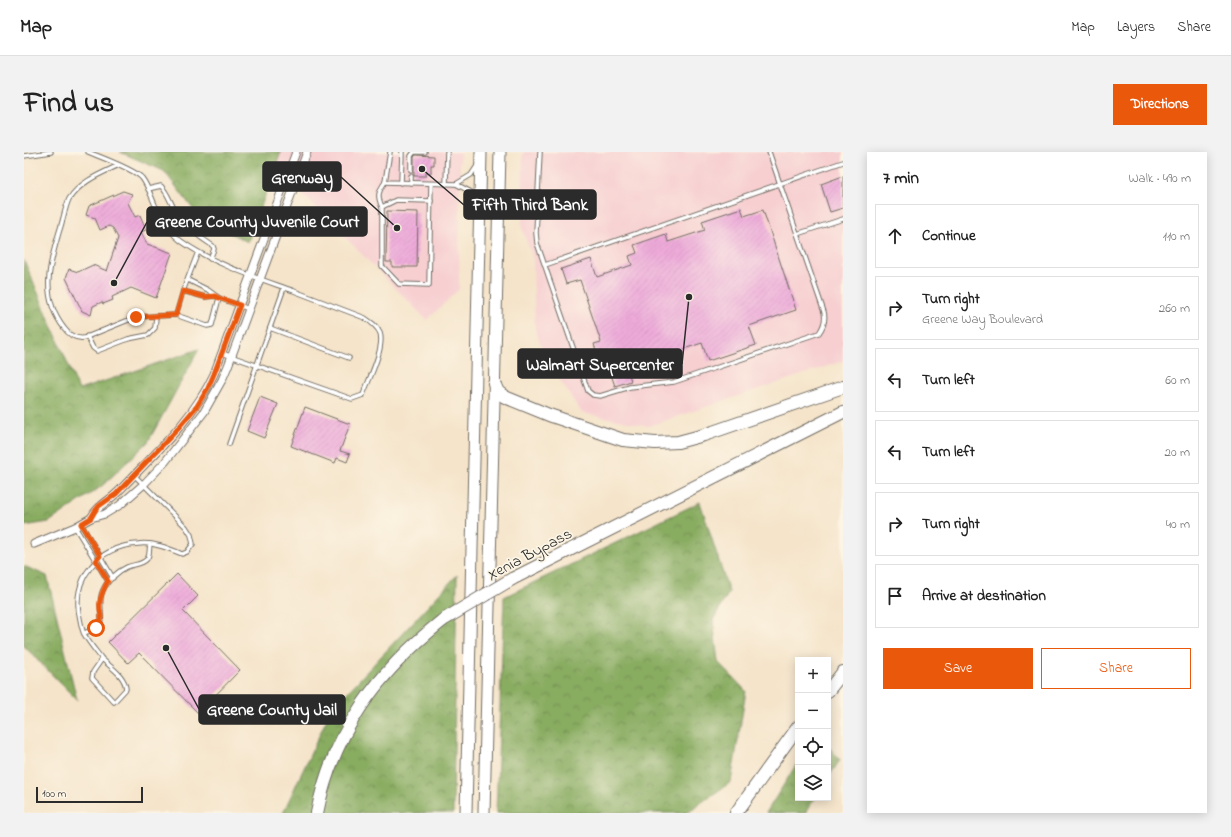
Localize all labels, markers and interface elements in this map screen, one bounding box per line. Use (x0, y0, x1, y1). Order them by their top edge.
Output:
text: Map (20, 14, 52, 41)
text: Map (1071, 17, 1095, 38)
text: Layers (1117, 17, 1155, 38)
text: Share (1177, 17, 1211, 38)
text: Find us (24, 84, 114, 125)
button: Directions (1113, 84, 1207, 125)
callout: Grenway (263, 162, 341, 191)
text: Grenway (271, 166, 333, 193)
text: 7 min (883, 166, 919, 191)
text: Walk · 490 m (1129, 169, 1191, 188)
callout: Fifth Third Bank (464, 190, 596, 219)
text: Fifth Third Bank (471, 193, 588, 218)
callout: Greene County Juvenile Court (147, 207, 367, 236)
text: Greene County Juvenile Court (155, 210, 360, 237)
icon: ahead (884, 225, 906, 247)
text: Continue (922, 225, 976, 247)
text: 110 m (1163, 227, 1190, 246)
text: Turn right (922, 288, 980, 310)
icon: right (884, 297, 906, 319)
text: 260 m (1159, 299, 1190, 318)
route end (127, 308, 145, 326)
text: Greene Way Boulevard (922, 310, 1043, 329)
callout: Walmart Supercenter (518, 349, 682, 378)
text: Walmart Supercenter (526, 353, 675, 378)
icon: left (884, 369, 906, 391)
text: Turn left (922, 369, 975, 391)
text: 60 m (1165, 371, 1190, 390)
icon: left (884, 441, 906, 463)
text: Turn left (922, 441, 975, 463)
text: 20 m (1165, 443, 1190, 462)
icon: right (884, 513, 906, 535)
text: Turn right (922, 513, 980, 535)
text: 40 m (1166, 515, 1190, 534)
street label: Xenia Bypass (483, 522, 577, 587)
icon: arrive (884, 585, 906, 607)
text: Arrive at destination (922, 585, 1046, 607)
route start (87, 619, 105, 637)
button: Save (883, 648, 1033, 689)
button: Share (1041, 648, 1191, 689)
map controls (795, 657, 831, 801)
button: + (795, 657, 831, 693)
button: − (795, 693, 831, 729)
callout: Greene County Jail (199, 695, 345, 724)
text: Greene County Jail (207, 698, 337, 725)
button: locate (795, 729, 831, 765)
button: layers (795, 765, 831, 801)
scale bar (36, 785, 143, 804)
text: 100 m (42, 786, 66, 802)

